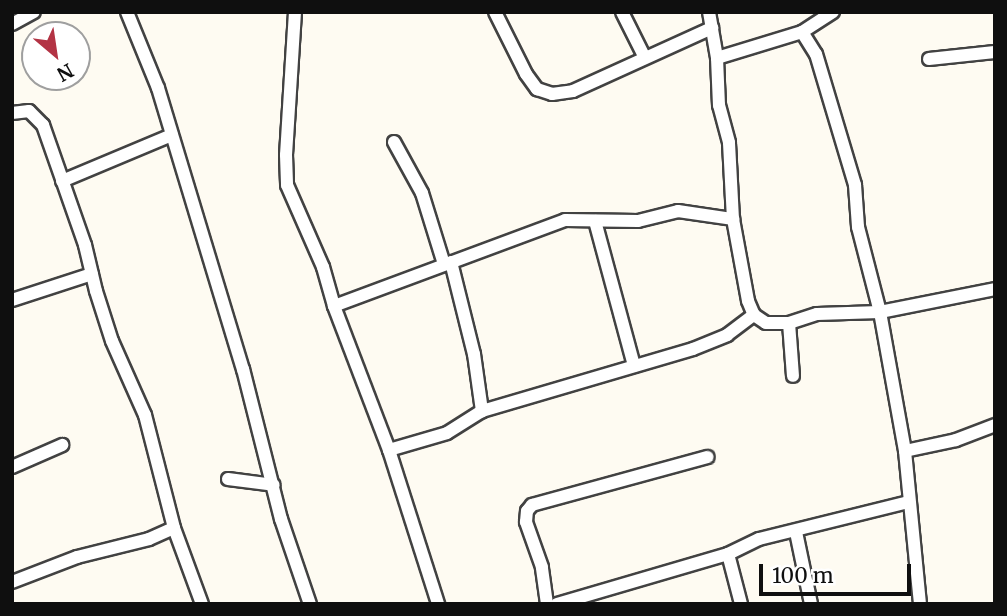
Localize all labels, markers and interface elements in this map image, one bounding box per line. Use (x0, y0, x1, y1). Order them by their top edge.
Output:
north arrow (21, 21, 91, 91)
text: N (53, 58, 78, 87)
scale bar (762, 550, 914, 594)
text: 100 m (772, 562, 834, 589)

